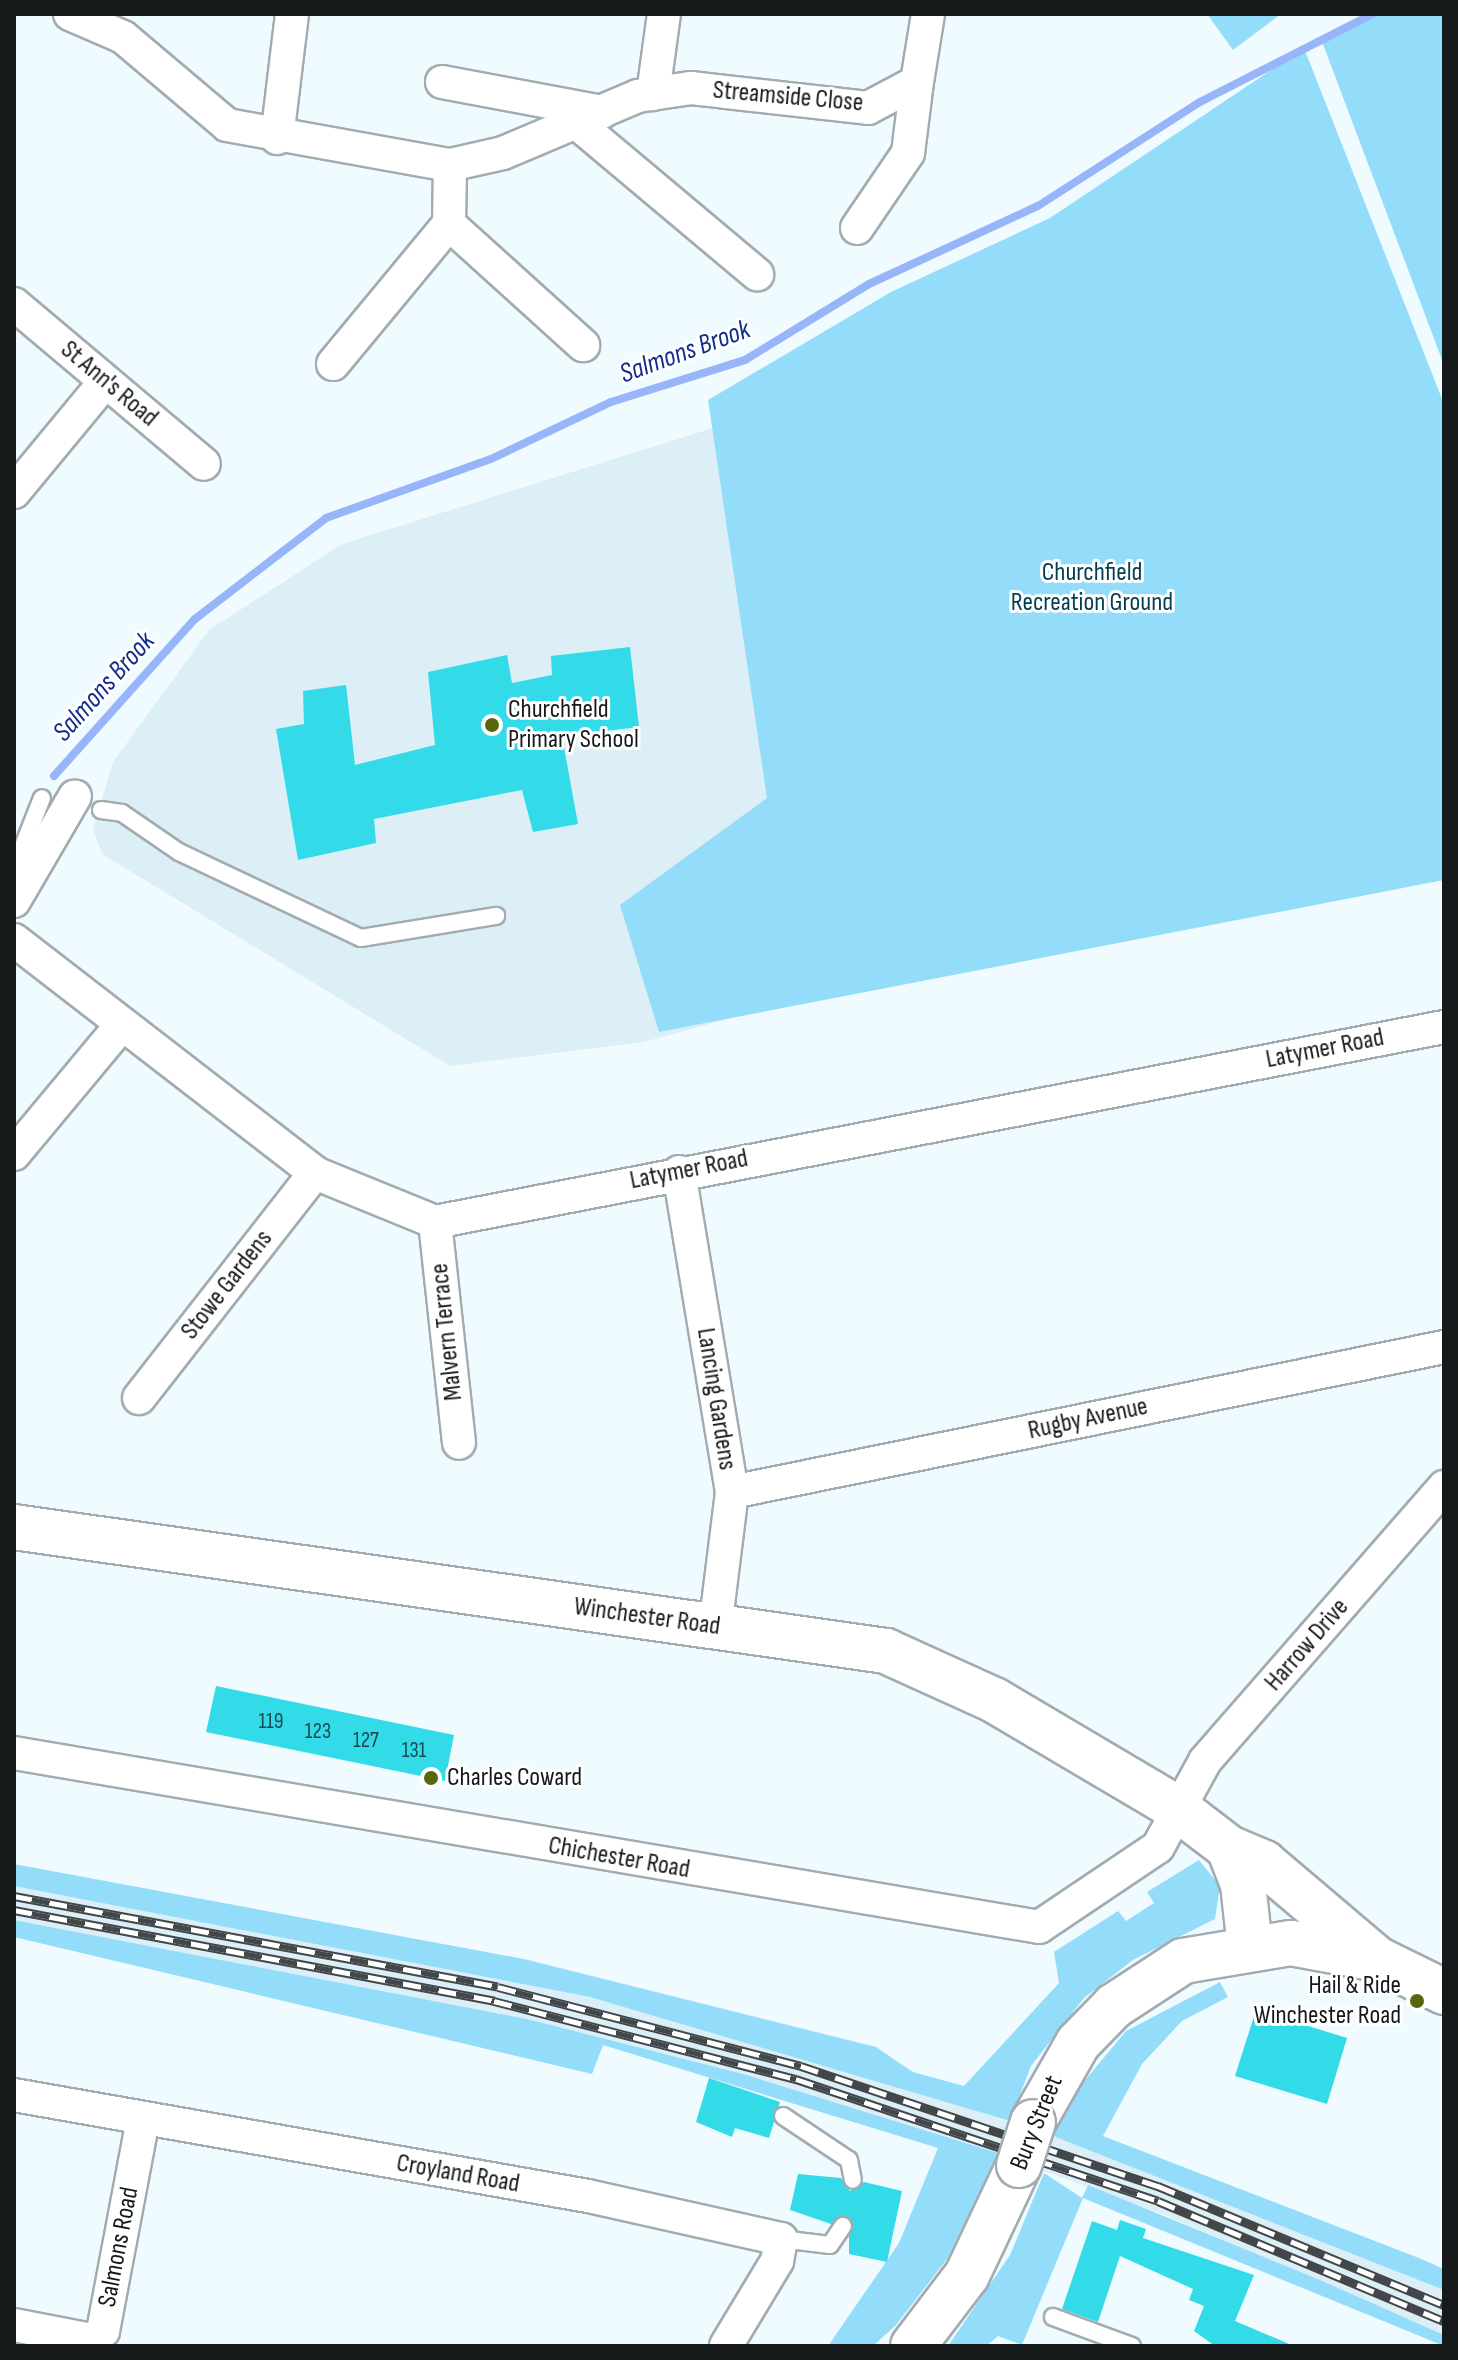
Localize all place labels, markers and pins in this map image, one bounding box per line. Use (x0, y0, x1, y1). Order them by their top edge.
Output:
place label: Churchfield Primary School (508, 694, 639, 756)
marker: Churchfield Primary School (483, 716, 501, 734)
place label: Charles Coward (447, 1762, 582, 1794)
marker: Charles Coward (422, 1769, 440, 1787)
place label: Hail & Ride Winchester Road (1254, 1970, 1401, 2032)
marker: Hail & Ride Winchester Road (1408, 1992, 1426, 2010)

